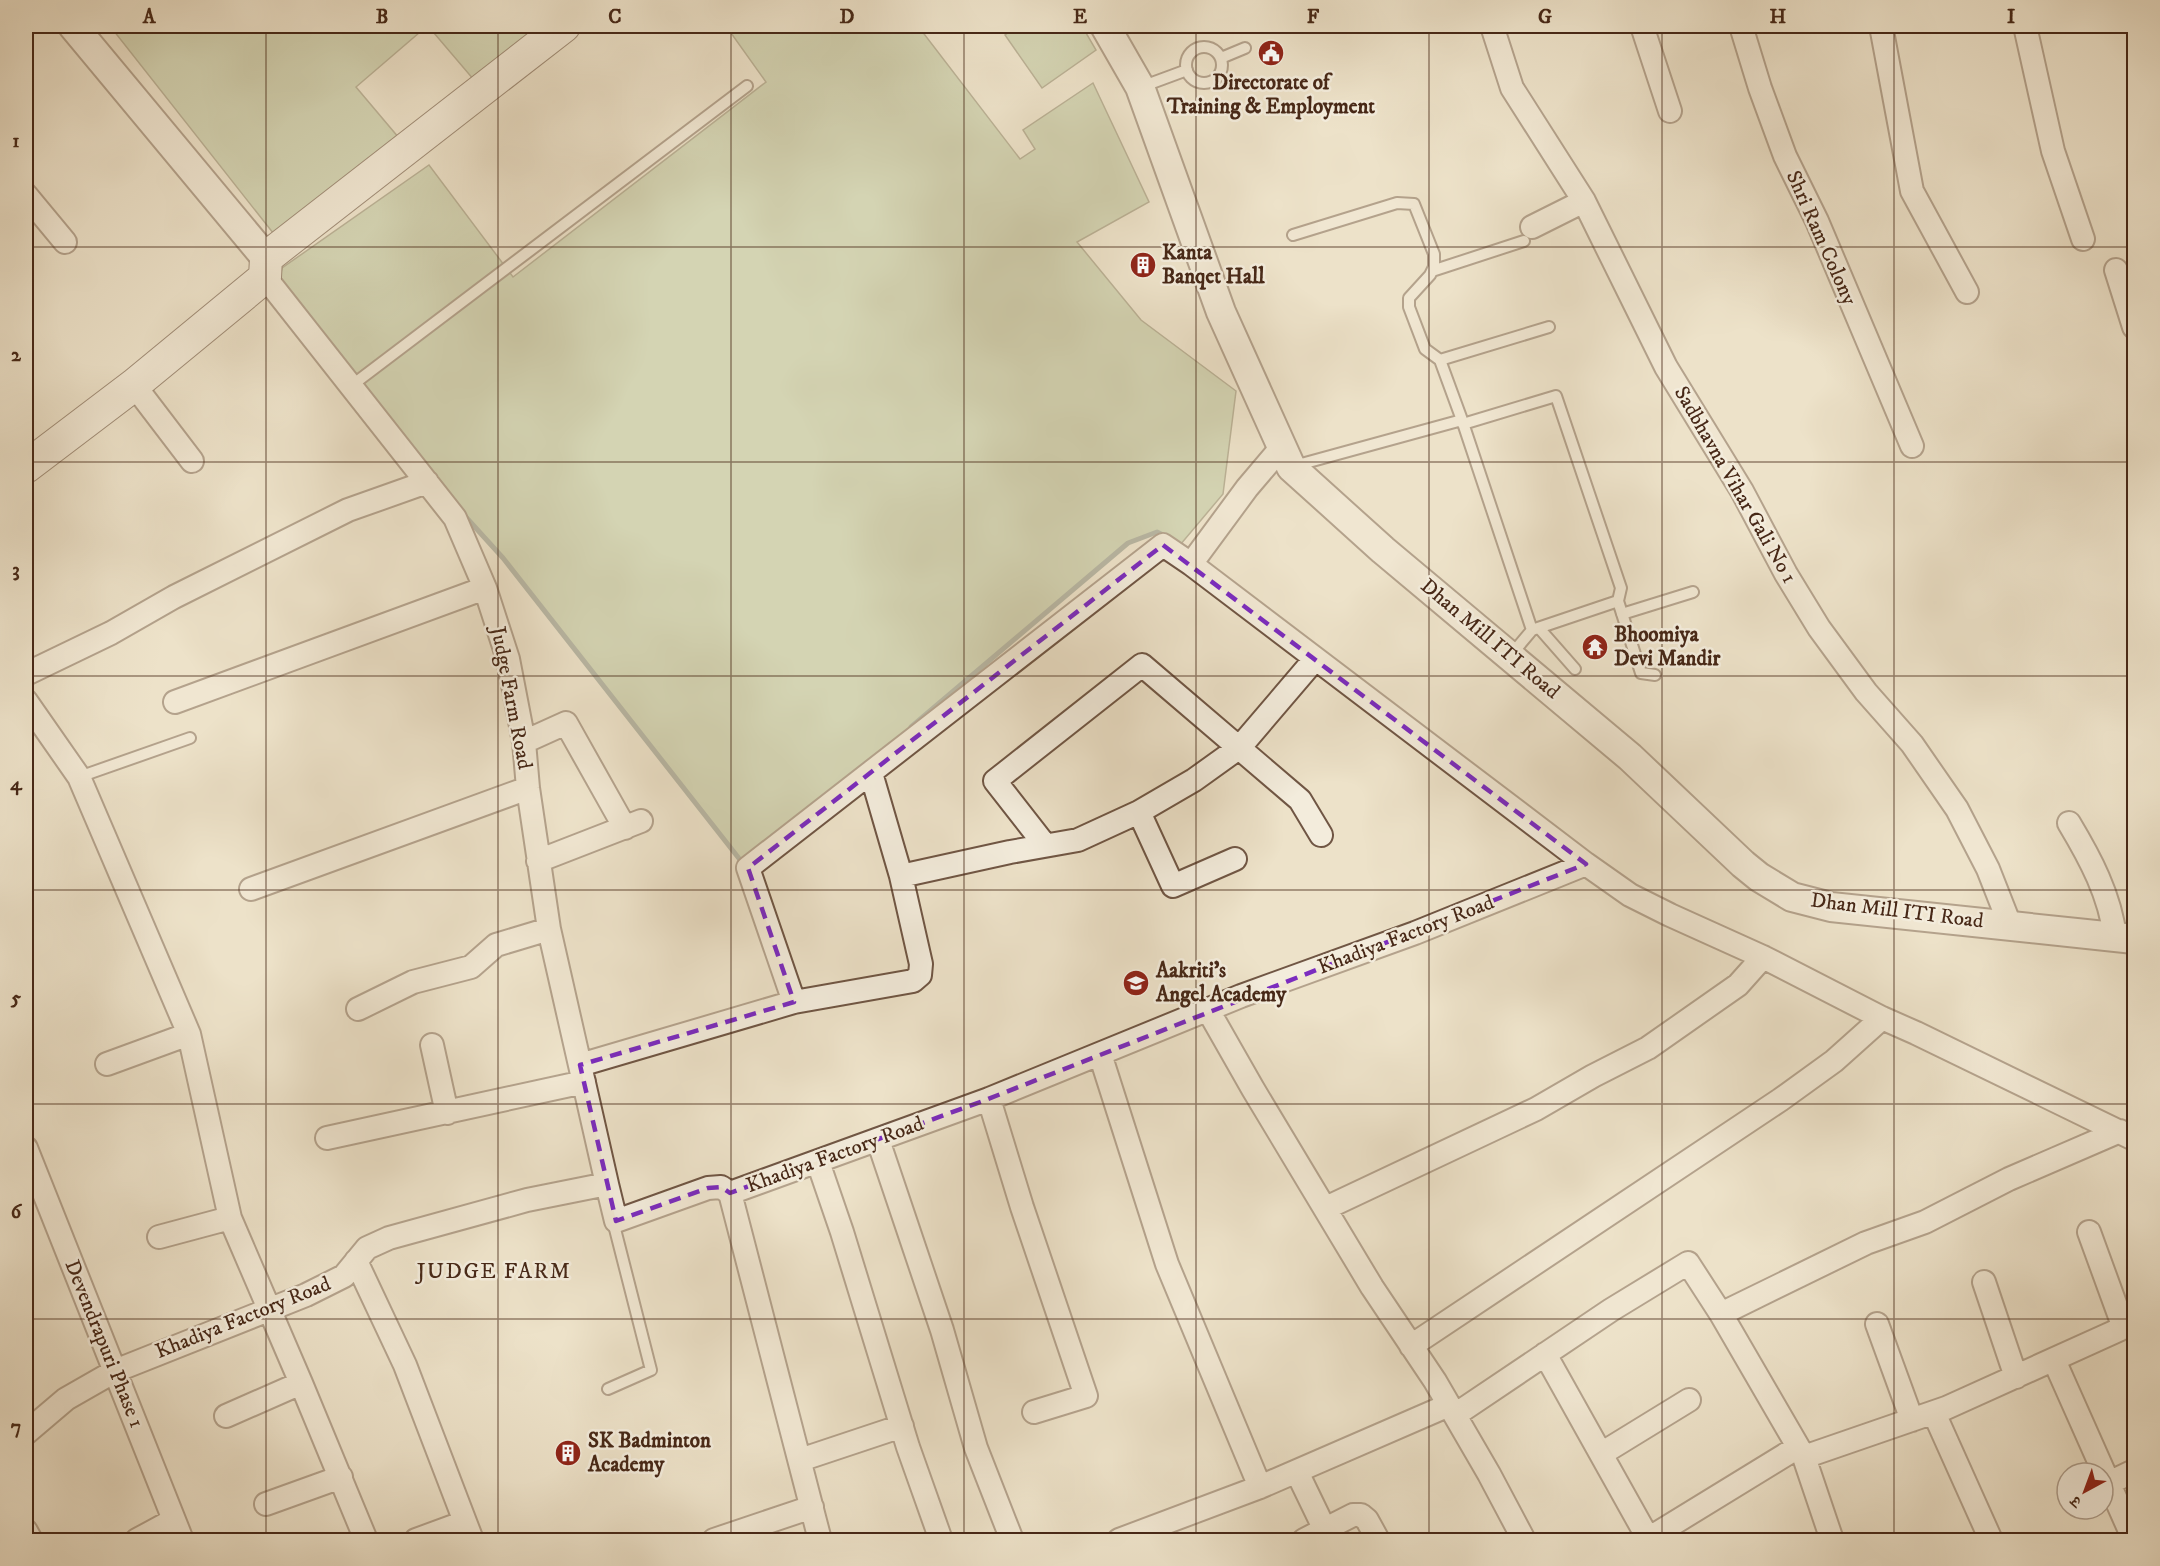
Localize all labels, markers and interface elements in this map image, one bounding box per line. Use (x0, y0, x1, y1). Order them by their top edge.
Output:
text: A (142, 5, 157, 30)
text: B (376, 5, 388, 30)
text: C (608, 5, 622, 30)
text: D (840, 5, 855, 30)
text: E (1073, 5, 1087, 30)
text: F (1307, 5, 1320, 30)
text: G (1538, 5, 1552, 30)
text: H (1770, 5, 1787, 30)
text: I (2007, 5, 2015, 30)
public building icon: Directorate of Training & Employment (1256, 38, 1286, 68)
place label: Directorate of Training & Employment (1166, 70, 1375, 120)
text: 1 (12, 129, 20, 154)
street label: Shri Ram Colony (1780, 167, 1863, 310)
place label: Kanta Banqet Hall (1162, 240, 1265, 290)
building icon: Kanta Banqet Hall (1128, 250, 1158, 280)
text: 2 (11, 343, 22, 368)
street label: Sadbhavna Vihar Gali No 1 (1668, 382, 1802, 588)
text: 3 (12, 558, 20, 583)
street label: Dhan Mill ITI Road (1415, 573, 1565, 705)
place label: Bhoomiya Devi Mandir (1614, 622, 1721, 672)
street label: Judge Farm Road (484, 623, 538, 772)
temple icon: Bhoomiya Devi Mandir (1580, 632, 1610, 662)
text: 4 (10, 772, 23, 797)
street label: Dhan Mill ITI Road (1809, 888, 1985, 935)
street label: Khadiya Factory Road (1314, 889, 1498, 981)
place label: Aakriti's Angel Academy (1155, 958, 1287, 1008)
school or university icon: Aakriti's Angel Academy (1121, 968, 1151, 998)
text: 5 (10, 986, 21, 1011)
street label: Khadiya Factory Road (743, 1111, 928, 1199)
text: 6 (11, 1200, 23, 1225)
street label: Devendrapuri Phase 1 (58, 1256, 150, 1432)
district label: JUDGE FARM (415, 1258, 571, 1285)
street label: Khadiya Factory Road (152, 1271, 335, 1365)
text: 7 (11, 1415, 21, 1440)
place label: SK Badminton Academy (587, 1428, 712, 1478)
building icon: SK Badminton Academy (553, 1438, 583, 1468)
north arrow (2055, 1461, 2115, 1521)
text: उ (2065, 1490, 2086, 1512)

